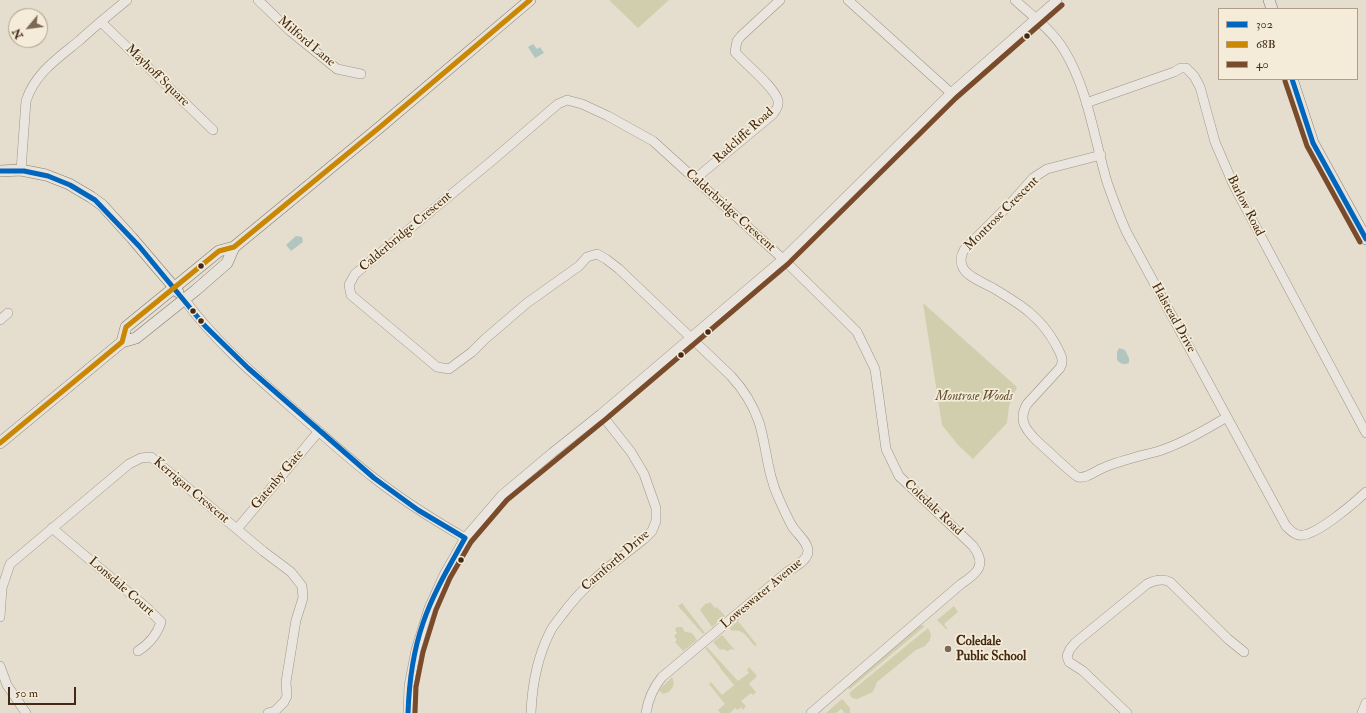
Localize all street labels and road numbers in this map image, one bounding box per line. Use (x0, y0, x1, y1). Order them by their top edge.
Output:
street label: Milford Lane (274, 13, 338, 71)
street label: Mayhoff Square (122, 42, 192, 110)
street label: Radcliffe Road (711, 105, 777, 167)
street label: Calderbridge Crescent (682, 166, 778, 256)
street label: Barlow Road (1223, 173, 1267, 239)
street label: Montrose Crescent (962, 174, 1042, 254)
street label: Calderbridge Crescent (357, 189, 455, 275)
street label: Halstead Drive (1147, 280, 1199, 356)
street label: Gatenby Gate (248, 447, 308, 513)
street label: Kerrigan Crescent (150, 455, 232, 527)
street label: Coledale Road (900, 477, 966, 539)
street label: Carnforth Drive (579, 527, 653, 595)
street label: Lonsdale Court (85, 554, 157, 620)
street label: Loweswater Avenue (718, 555, 806, 633)

